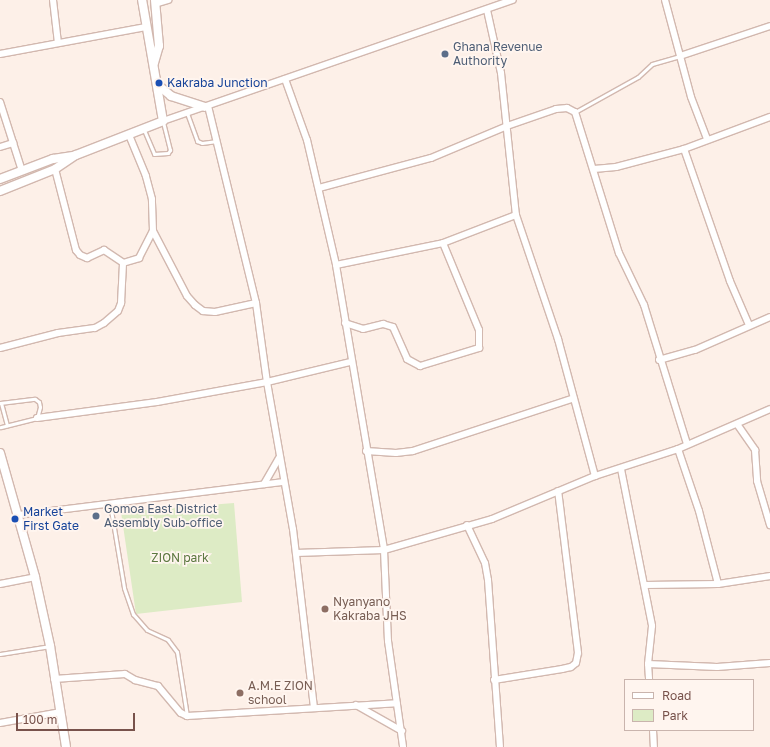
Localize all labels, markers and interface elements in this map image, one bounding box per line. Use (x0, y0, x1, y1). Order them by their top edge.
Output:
place label: Ghana Revenue Authority (453, 40, 543, 68)
marker: Ghana Revenue Authority (440, 49, 450, 59)
place label: Kakraba Junction (167, 76, 268, 90)
marker: Kakraba Junction (154, 78, 164, 88)
place label: Gomoa East District Assembly Sub-office (104, 502, 223, 530)
place label: Market First Gate (23, 505, 79, 533)
marker: Gomoa East District Assembly Sub-office (91, 511, 101, 521)
marker: Market First Gate (10, 514, 20, 524)
park label: ZION park (151, 551, 209, 565)
place label: Nyanyano Kakraba JHS (333, 595, 407, 623)
marker: Nyanyano Kakraba JHS (320, 604, 330, 614)
place label: A.M.E ZION school (248, 679, 313, 707)
legend (624, 679, 754, 731)
marker: A.M.E ZION school (235, 688, 245, 698)
text: Road (662, 688, 691, 703)
scale bar (18, 705, 137, 731)
text: Park (662, 708, 688, 723)
text: 100 m (23, 712, 57, 727)

